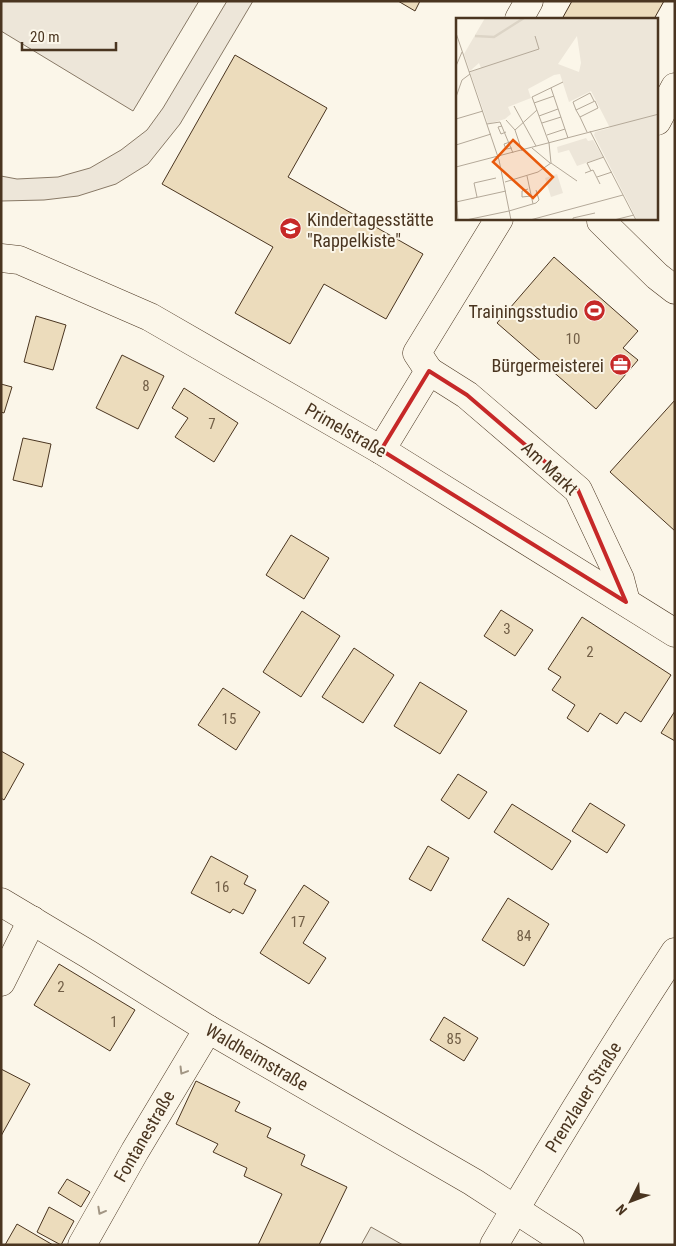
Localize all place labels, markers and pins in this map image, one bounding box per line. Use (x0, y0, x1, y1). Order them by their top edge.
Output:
place label: Kindertagesstätte "Rappelkiste" (307, 209, 434, 251)
school or university icon: Kindertagesstätte "Rappelkiste" (279, 217, 303, 241)
sports icon: Trainingsstudio (582, 299, 606, 323)
place label: Trainingsstudio (468, 301, 578, 322)
office icon: Bürgermeisterei (608, 353, 632, 377)
place label: Bürgermeisterei (491, 355, 604, 376)

